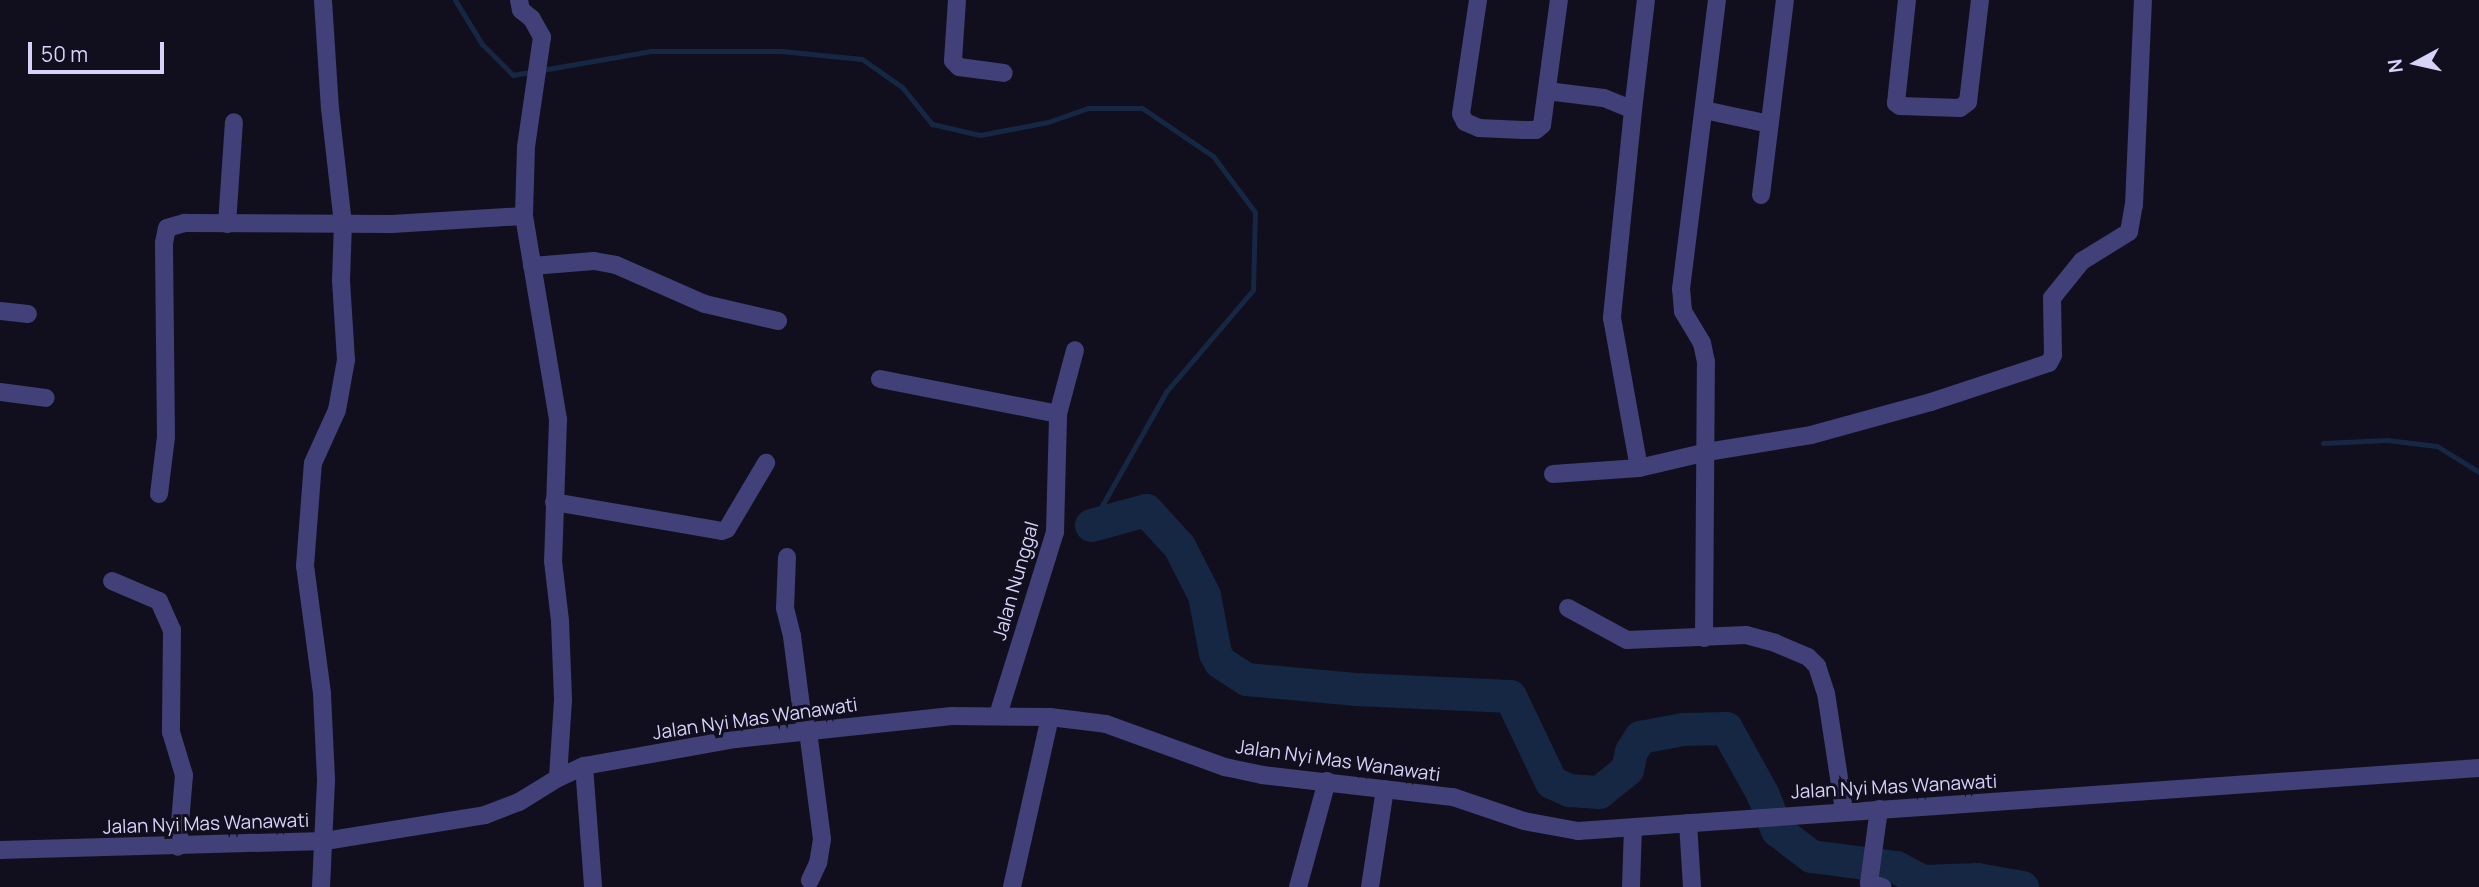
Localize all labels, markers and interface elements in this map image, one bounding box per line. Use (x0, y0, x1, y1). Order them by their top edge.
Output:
scale bar (32, 28, 168, 72)
north arrow (2381, 28, 2451, 98)
text: 50 m (41, 40, 88, 68)
text: N (2381, 57, 2409, 74)
street label: Jalan Nunggal (988, 519, 1044, 643)
street label: Jalan Nyi Mas Wanawati (651, 693, 859, 745)
street label: Jalan Nyi Mas Wanawati (1234, 735, 1442, 787)
street label: Jalan Nyi Mas Wanawati (1790, 770, 1998, 804)
street label: Jalan Nyi Mas Wanawati (102, 809, 310, 839)

